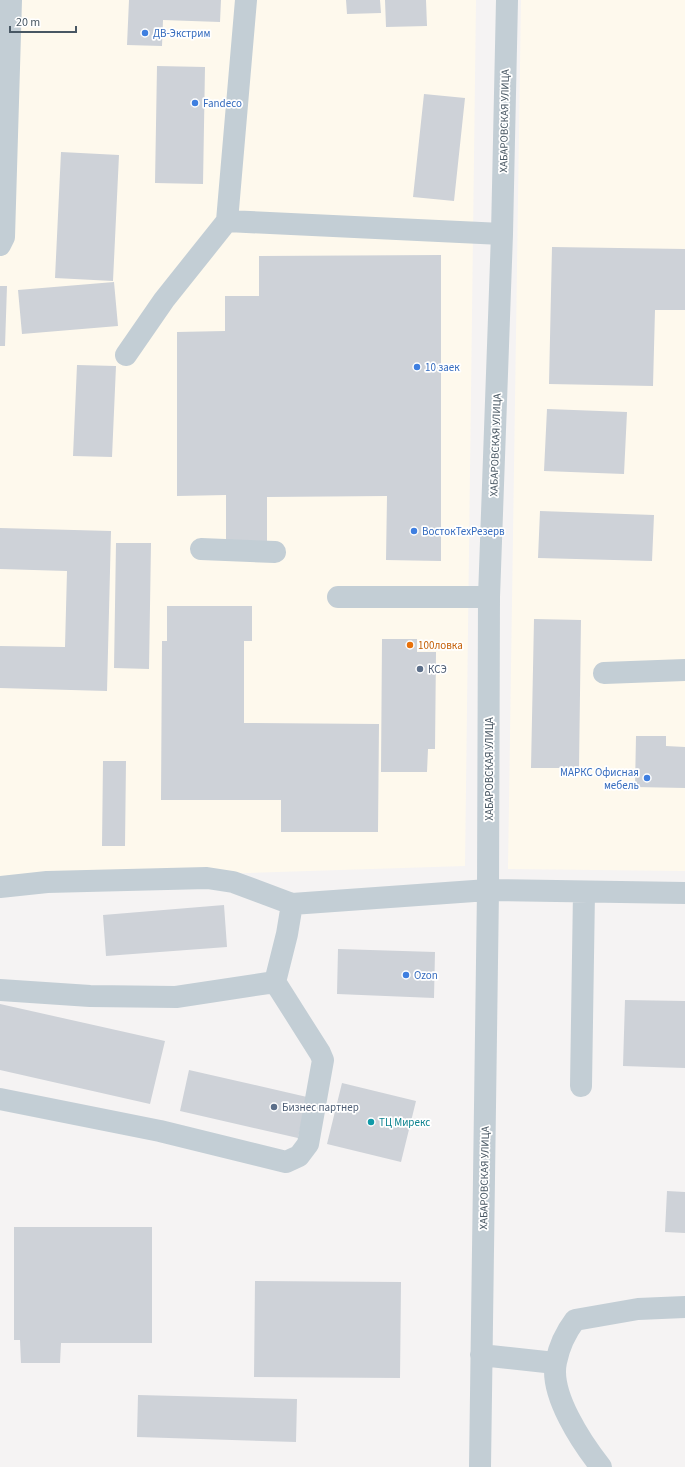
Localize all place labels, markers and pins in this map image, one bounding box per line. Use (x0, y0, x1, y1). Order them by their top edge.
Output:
place label: ДВ-Экстрим (153, 26, 210, 41)
marker: ДВ-Экстрим (140, 28, 150, 38)
place label: Fandeco (203, 96, 242, 111)
marker: Fandeco (190, 98, 200, 108)
place label: 10 заек (425, 360, 460, 375)
marker: 10 заек (412, 362, 422, 372)
place label: ВостокТехРезерв (422, 524, 505, 539)
marker: ВостокТехРезерв (409, 526, 419, 536)
place label: 100ловка (418, 638, 463, 653)
marker: 100ловка (405, 640, 415, 650)
place label: КСЭ (428, 662, 447, 677)
marker: КСЭ (415, 664, 425, 674)
place label: МАРКС Офисная мебель (560, 765, 639, 793)
marker: МАРКС Офисная мебель (642, 773, 652, 783)
place label: Ozon (414, 968, 438, 983)
marker: Ozon (401, 970, 411, 980)
place label: Бизнес партнер (282, 1100, 359, 1115)
marker: Бизнес партнер (269, 1102, 279, 1112)
place label: ТЦ Мирекс (379, 1115, 430, 1130)
marker: ТЦ Мирекс (366, 1117, 376, 1127)

